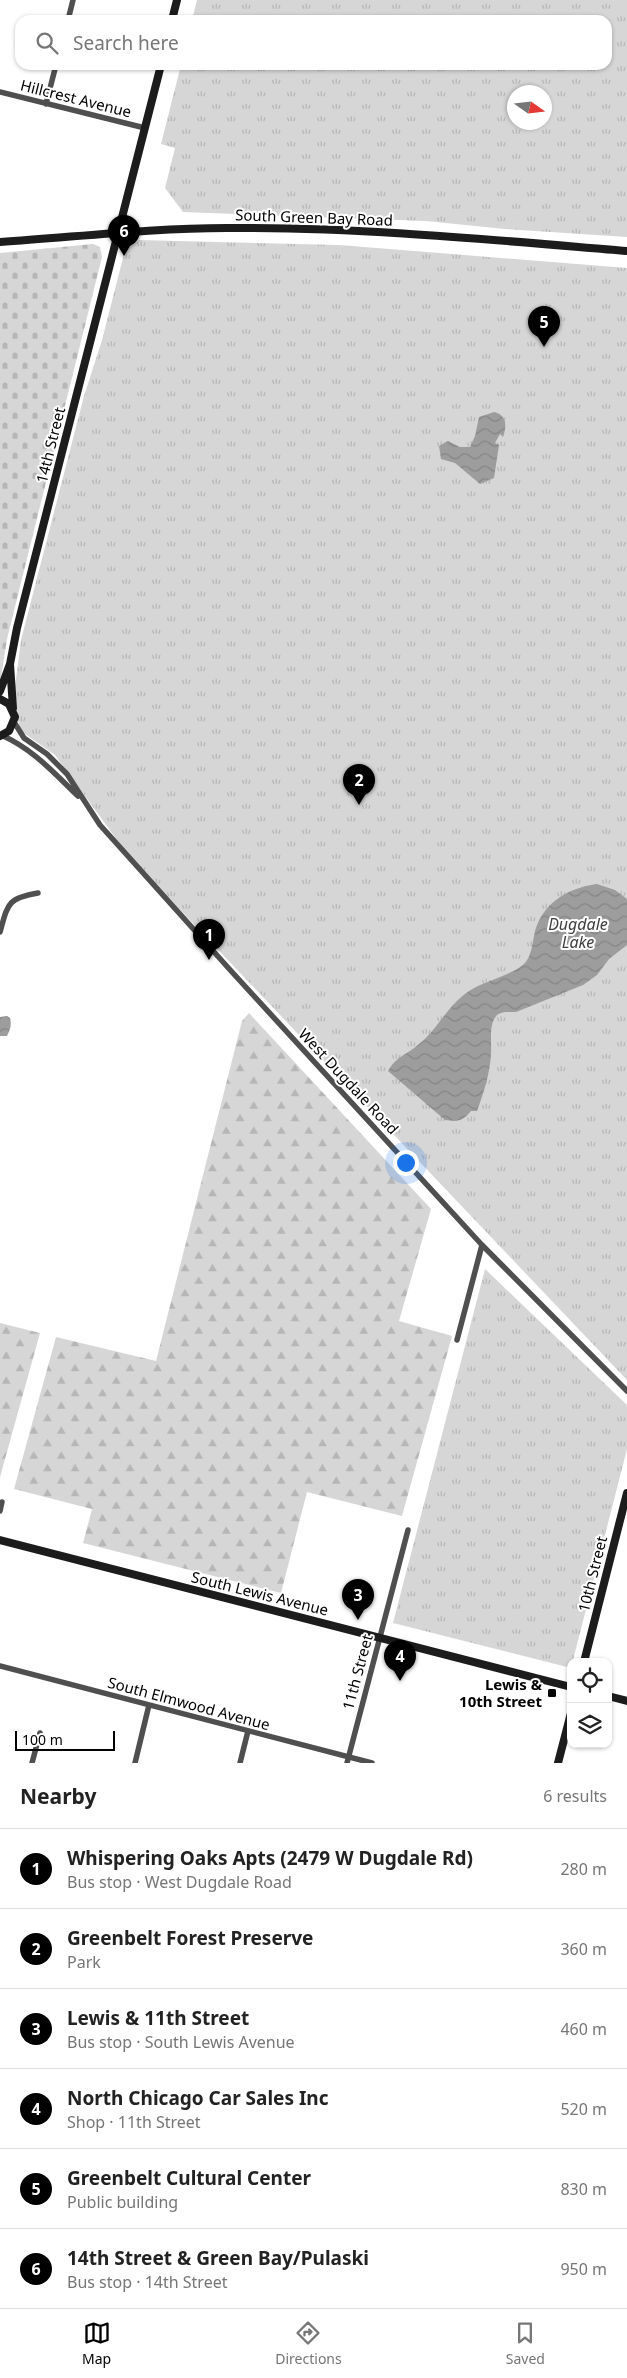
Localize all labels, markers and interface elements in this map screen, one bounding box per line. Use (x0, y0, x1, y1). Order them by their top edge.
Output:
search box (15, 15, 612, 70)
icon: search (33, 29, 61, 57)
text: Search here (73, 30, 179, 56)
street label: Hillcrest Avenue (19, 75, 133, 121)
north arrow (507, 85, 552, 130)
street label: South Green Bay Road (235, 204, 393, 230)
pin: 6 (108, 215, 140, 256)
pin: 5 (528, 306, 560, 347)
street label: 14th Street (31, 404, 69, 485)
pin: 2 (343, 764, 375, 805)
water label: Dugdale Lake (548, 913, 608, 953)
pin: 1 (193, 919, 225, 960)
street label: West Dugdale Road (295, 1024, 403, 1138)
your location (393, 1150, 419, 1176)
street label: 10th Street (573, 1533, 611, 1614)
street label: South Lewis Avenue (189, 1566, 331, 1620)
pin: 3 (342, 1579, 374, 1620)
street label: 11th Street (337, 1631, 377, 1712)
pin: 4 (384, 1640, 416, 1681)
map controls (567, 1658, 612, 1748)
button: locate (567, 1658, 612, 1703)
street label: South Elmwood Avenue (106, 1672, 272, 1734)
place label: Lewis & 10th Street (459, 1674, 543, 1711)
marker: Lewis & 10th Street (546, 1687, 558, 1699)
button: layers (567, 1703, 612, 1748)
scale bar (15, 1728, 115, 1751)
text: 100 m (22, 1730, 63, 1749)
text: Nearby (20, 1782, 96, 1810)
text: 6 results (543, 1785, 607, 1807)
text: Whispering Oaks Apts (2479 W Dugdale Rd) (67, 1845, 473, 1871)
text: 1 (31, 1858, 41, 1880)
text: 280 m (560, 1858, 607, 1880)
text: Bus stop · West Dugdale Road (67, 1871, 292, 1893)
text: Greenbelt Forest Preserve (67, 1925, 313, 1951)
text: 2 (31, 1938, 41, 1960)
text: 360 m (560, 1938, 607, 1960)
text: Park (67, 1951, 101, 1973)
text: Lewis & 11th Street (67, 2005, 249, 2031)
text: 3 (31, 2018, 41, 2040)
text: 460 m (560, 2018, 607, 2040)
text: Bus stop · South Lewis Avenue (67, 2031, 295, 2053)
text: North Chicago Car Sales Inc (67, 2085, 328, 2111)
text: 4 (31, 2098, 41, 2120)
text: 520 m (560, 2098, 607, 2120)
text: Shop · 11th Street (67, 2111, 201, 2133)
text: Greenbelt Cultural Center (67, 2165, 311, 2191)
text: 5 (31, 2178, 41, 2200)
text: 830 m (560, 2178, 607, 2200)
text: Public building (67, 2191, 178, 2213)
text: 14th Street & Green Bay/Pulaski (67, 2245, 369, 2271)
text: 6 (31, 2258, 41, 2280)
text: 950 m (560, 2258, 607, 2280)
text: Bus stop · 14th Street (67, 2271, 227, 2293)
tab: Map (82, 2319, 111, 2368)
tab: Directions (275, 2319, 342, 2368)
tab: Saved (506, 2319, 545, 2368)

